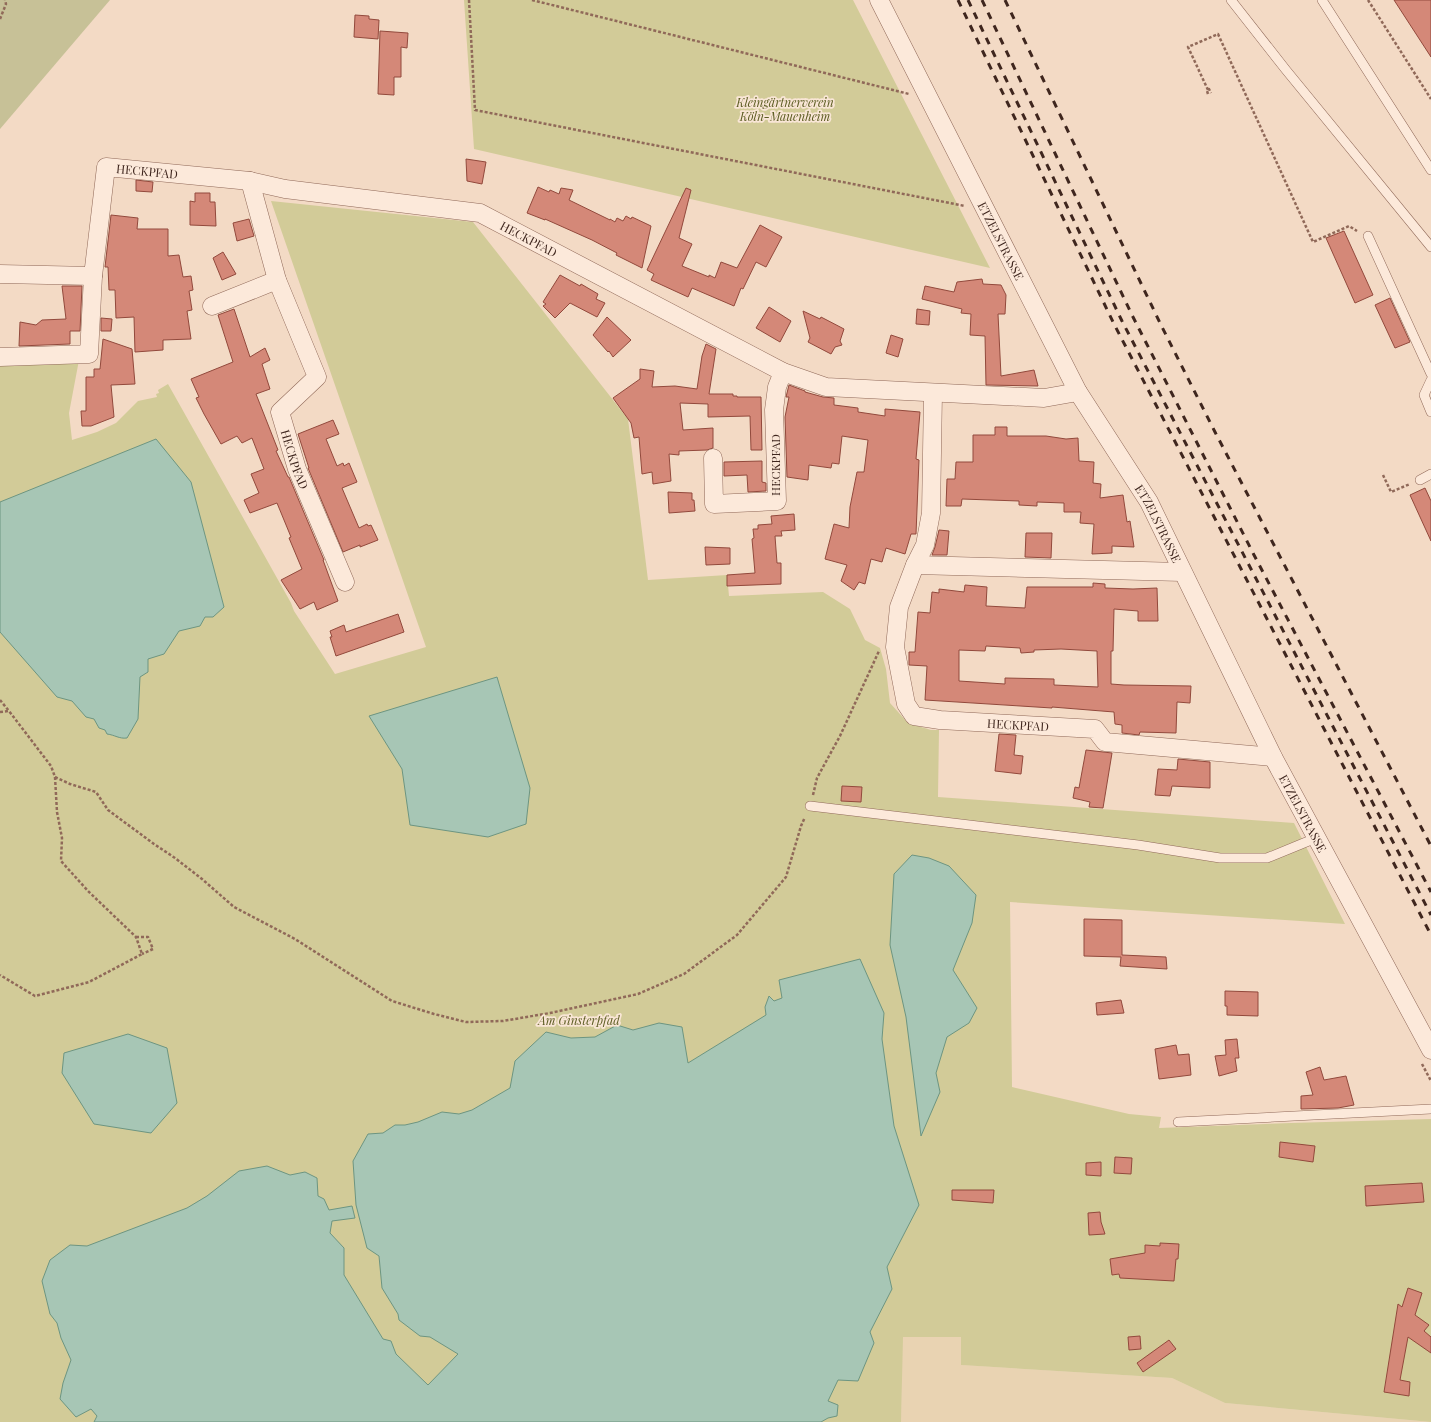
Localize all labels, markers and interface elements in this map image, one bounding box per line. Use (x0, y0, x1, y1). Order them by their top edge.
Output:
park label: Kleingärtnerverein Köln-Mauenheim (735, 94, 834, 124)
street label: HECKPFAD (115, 160, 179, 182)
street label: ETZELSTRASSE (975, 199, 1028, 283)
street label: HECKPFAD (498, 217, 560, 260)
street label: HECKPFAD (278, 428, 313, 492)
street label: HECKPFAD (767, 434, 783, 496)
street label: ETZELSTRASSE (1132, 481, 1185, 565)
street label: HECKPFAD (987, 715, 1050, 734)
street label: ETZELSTRASSE (1276, 772, 1331, 855)
park label: Am Ginsterpfad (536, 1012, 620, 1028)

